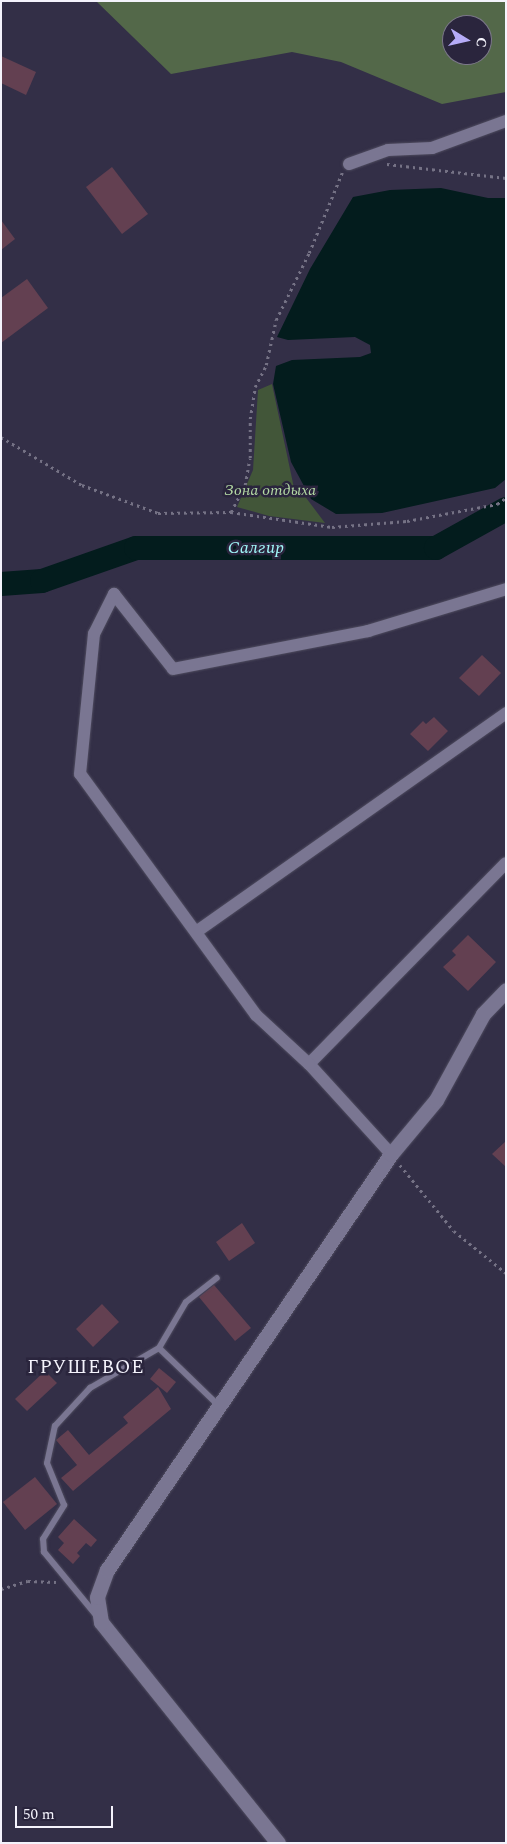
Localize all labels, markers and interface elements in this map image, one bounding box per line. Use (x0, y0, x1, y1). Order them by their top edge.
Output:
north arrow (442, 15, 492, 65)
text: С (470, 36, 492, 49)
park label: Зона отдыха (224, 480, 316, 500)
water label: Салгир (228, 537, 284, 559)
district label: ГРУШЕВОЕ (26, 1357, 146, 1379)
scale bar (18, 1796, 115, 1828)
text: 50 m (23, 1803, 55, 1826)

